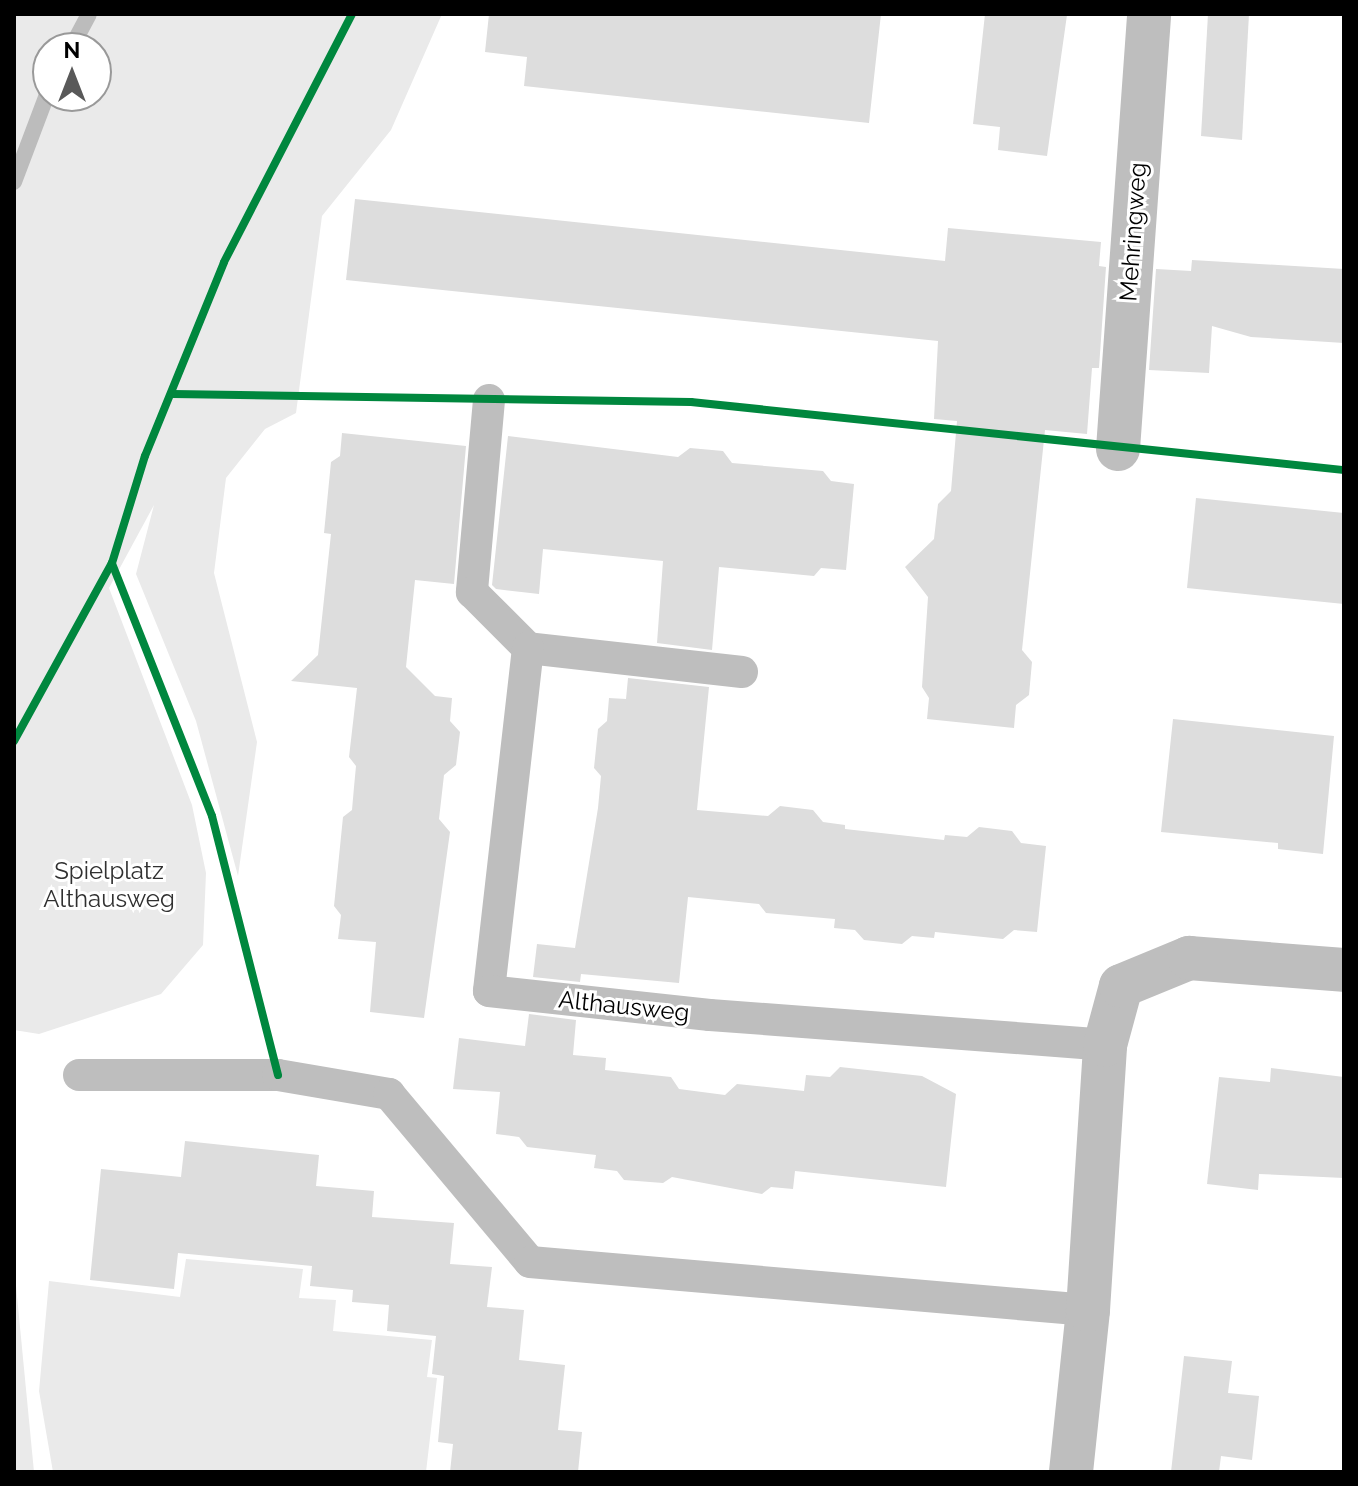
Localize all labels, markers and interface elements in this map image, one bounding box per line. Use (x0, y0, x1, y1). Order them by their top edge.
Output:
north arrow (32, 32, 112, 112)
text: N (64, 37, 80, 63)
street label: Mehringweg (1114, 161, 1152, 303)
park label: Spielplatz Althausweg (43, 857, 175, 913)
street label: Althausweg (557, 985, 691, 1027)

